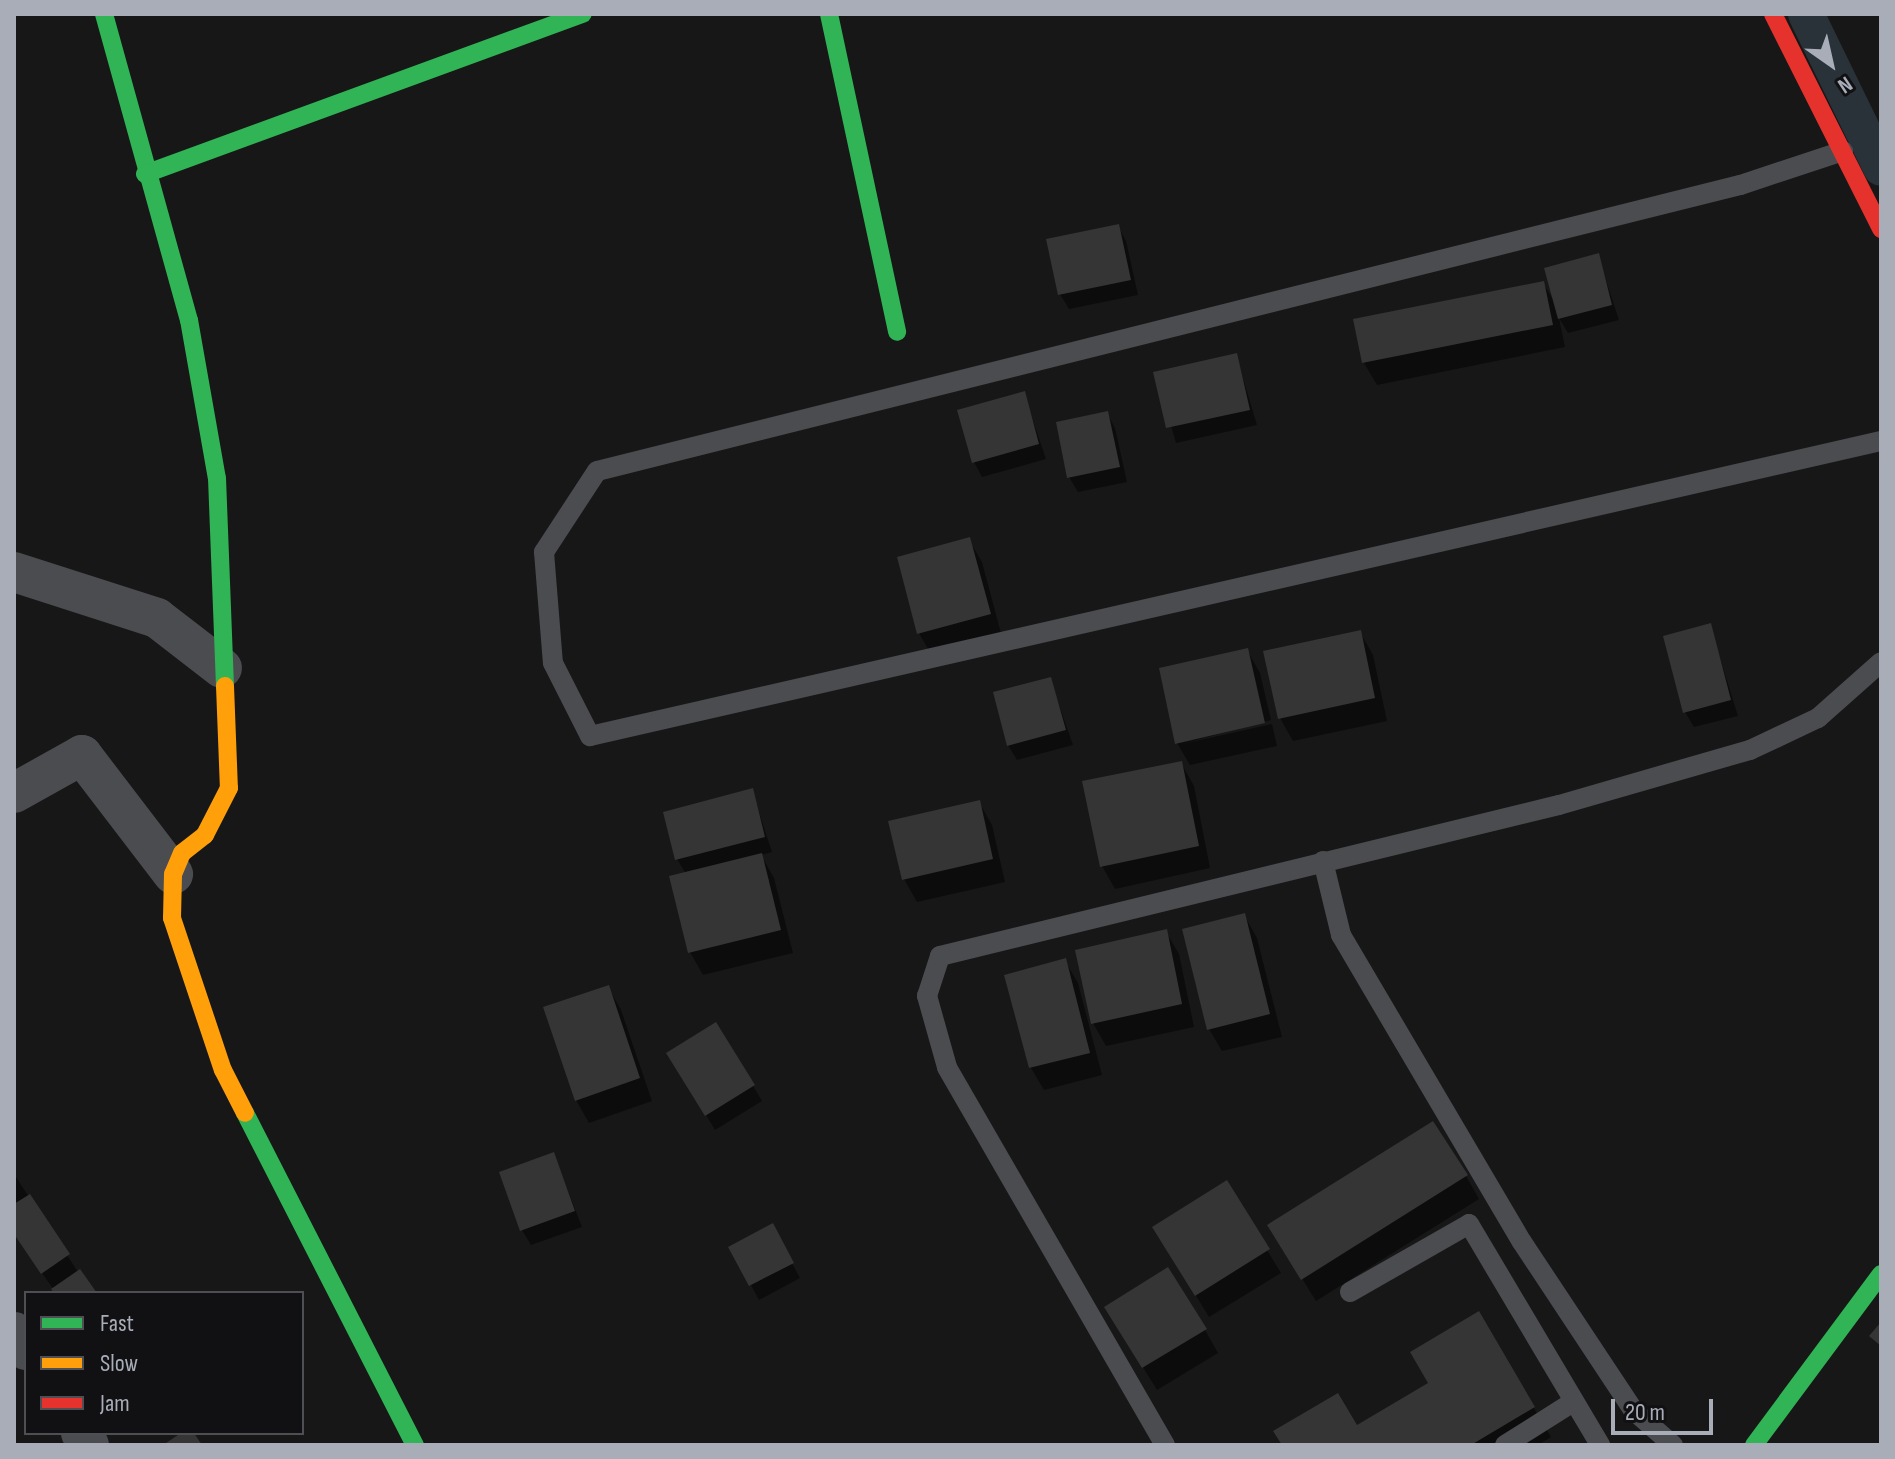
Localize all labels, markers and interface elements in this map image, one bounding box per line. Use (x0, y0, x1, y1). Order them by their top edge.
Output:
north arrow (1791, 24, 1871, 104)
text: N (1832, 70, 1857, 99)
legend (24, 1291, 304, 1435)
text: Fast (100, 1309, 134, 1338)
text: Slow (100, 1349, 138, 1378)
scale bar (1615, 1383, 1717, 1433)
text: Jam (100, 1389, 130, 1418)
text: 20 m (1625, 1398, 1665, 1427)

